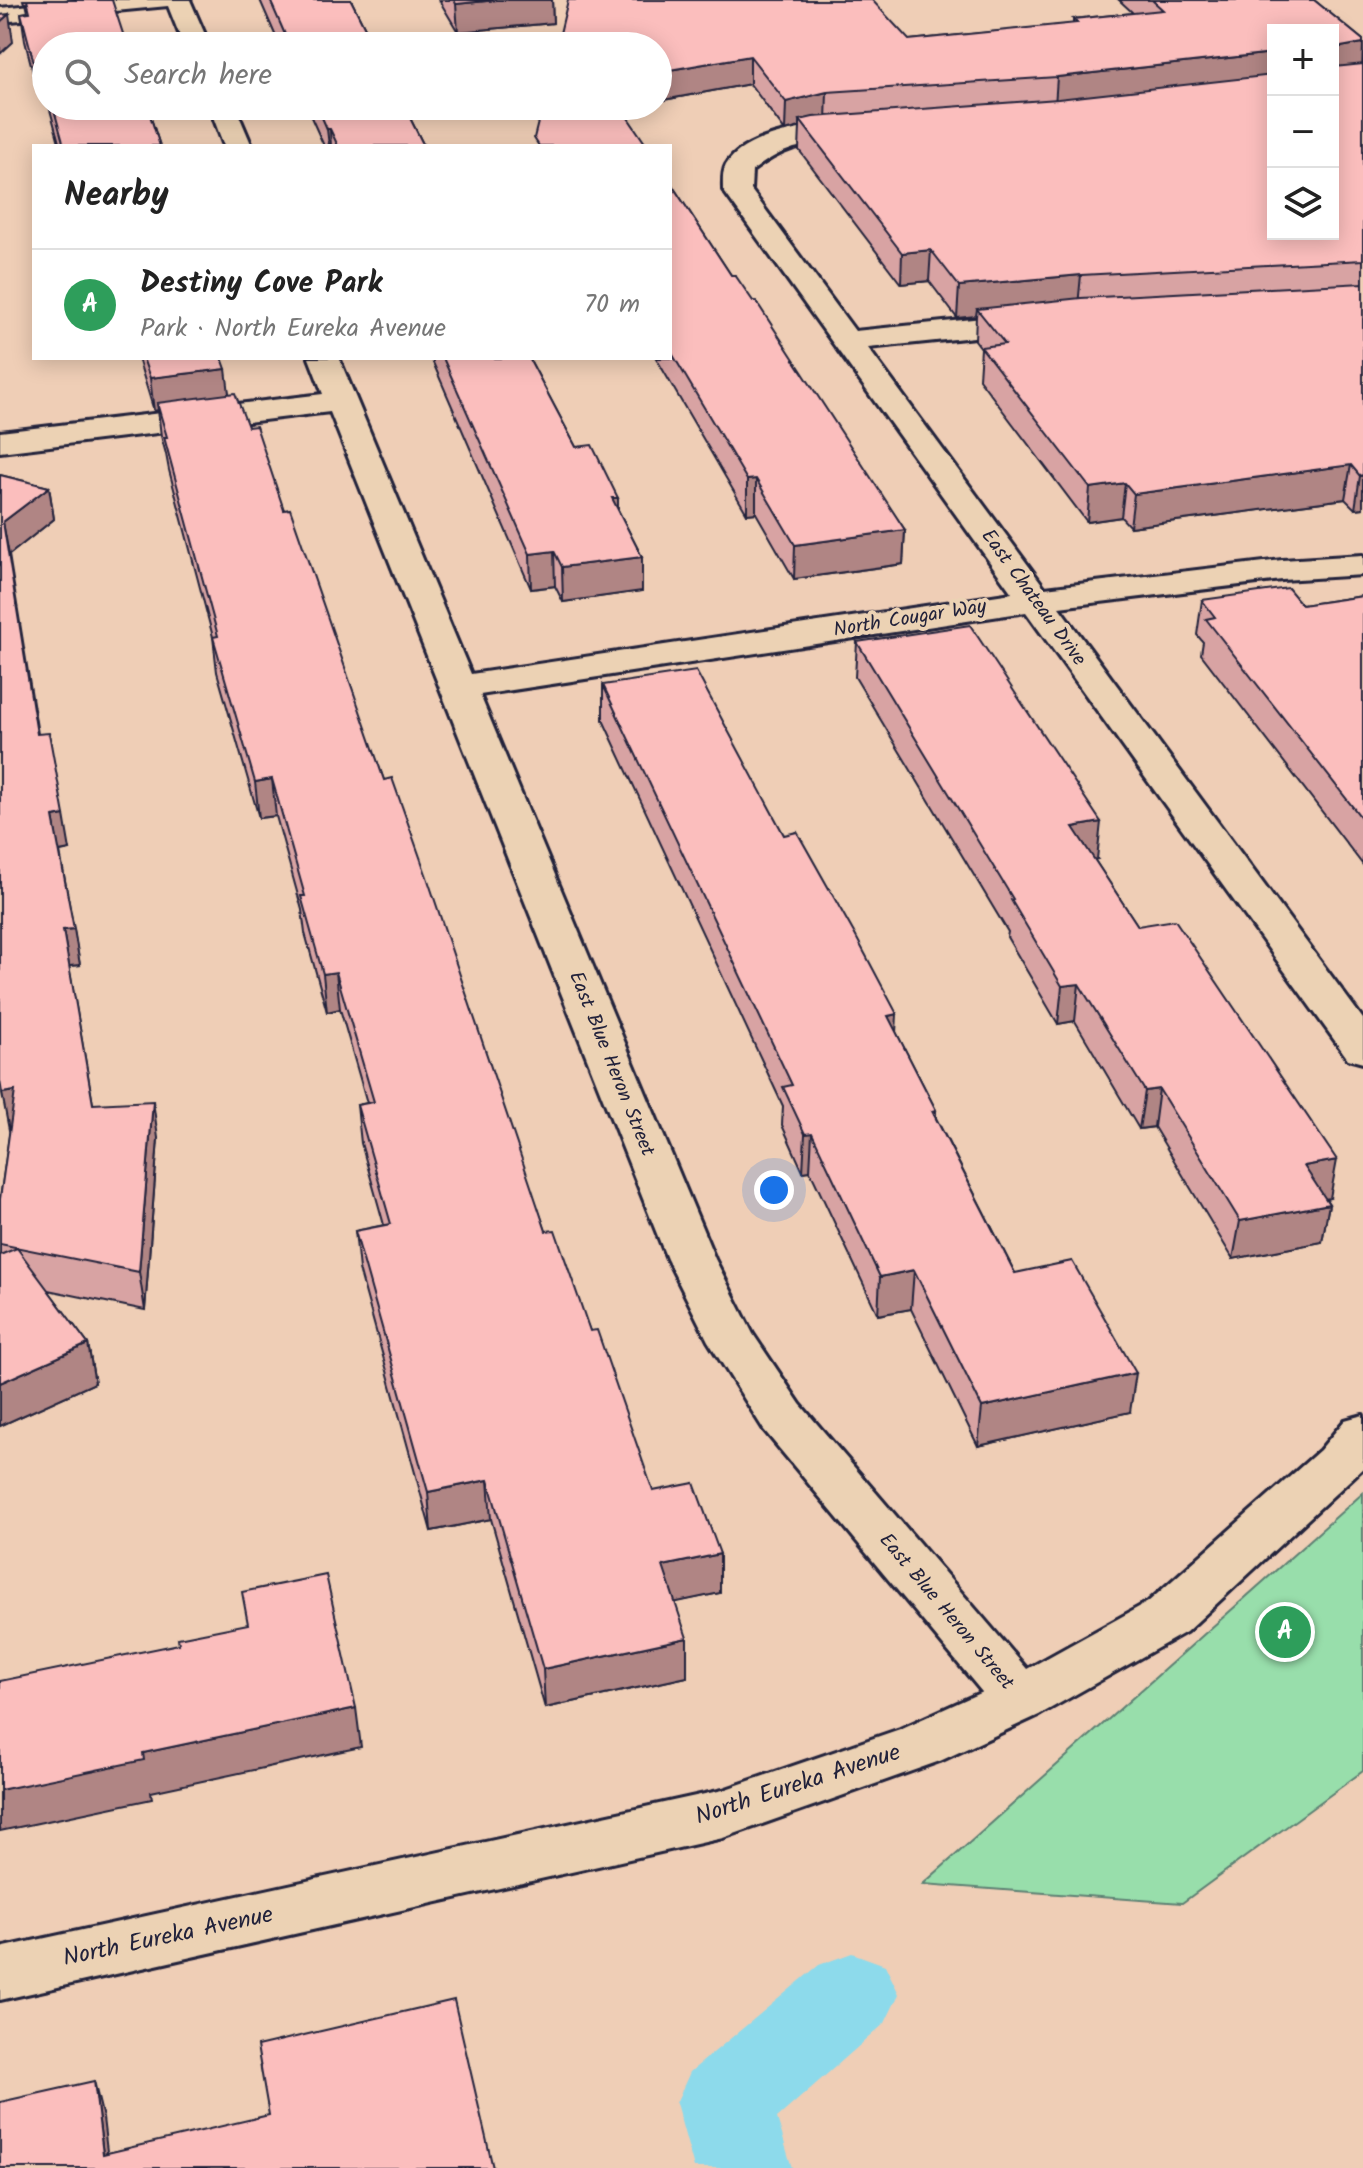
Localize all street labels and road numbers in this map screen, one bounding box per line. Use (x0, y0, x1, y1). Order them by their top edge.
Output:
street label: East Chateau Drive (972, 523, 1094, 673)
street label: North Cougar Way (831, 591, 989, 647)
street label: East Blue Heron Street (559, 967, 663, 1162)
street label: East Blue Heron Street (870, 1526, 1022, 1698)
street label: North Eureka Avenue (690, 1733, 906, 1837)
street label: North Eureka Avenue (59, 1896, 277, 1978)

